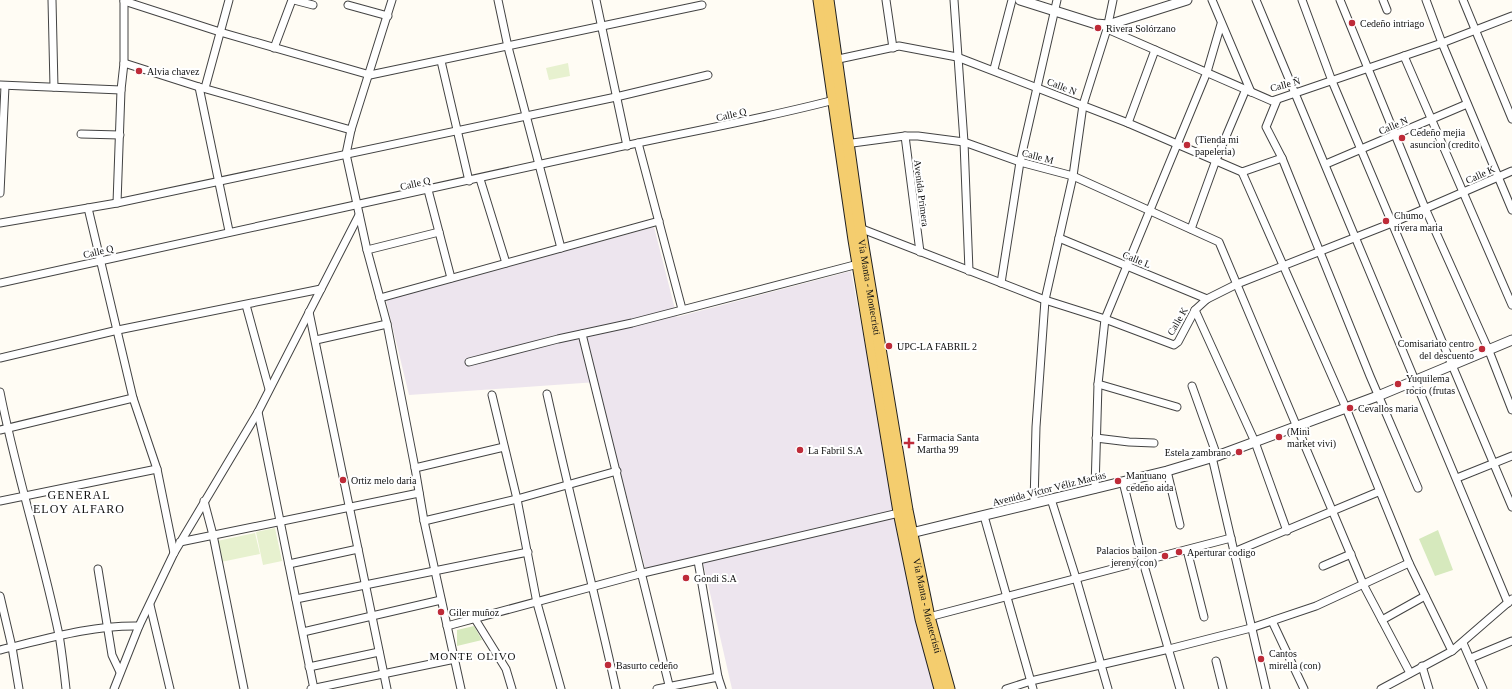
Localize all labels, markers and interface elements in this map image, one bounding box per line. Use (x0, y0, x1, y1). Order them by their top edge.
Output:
marker: Cedeño intriago (1347, 18, 1357, 28)
place label: Cedeño intriago (1360, 18, 1424, 29)
marker: Rivera Solórzano (1093, 23, 1103, 33)
place label: Rivera Solórzano (1106, 23, 1176, 34)
marker: Alvia chavez (134, 66, 144, 76)
place label: Alvia chavez (147, 66, 200, 77)
street label: Calle Ñ (1269, 75, 1301, 94)
street label: Calle N (1045, 76, 1078, 97)
street label: Calle Q (715, 105, 748, 123)
street label: Calle N (1377, 114, 1410, 137)
place label: Cedeño mejia asuncion (credito (1410, 127, 1479, 151)
marker: Cedeño mejia asuncion (credito (1397, 133, 1407, 143)
place label: (Tienda mi papeleria) (1195, 134, 1239, 158)
marker: (Tienda mi papeleria) (1182, 140, 1192, 150)
street label: Calle M (1021, 147, 1055, 166)
street label: Avenida Primera (912, 159, 931, 228)
street label: Calle K (1464, 163, 1497, 186)
street label: Calle Q (399, 174, 432, 192)
place label: Chumo rivera maria (1394, 210, 1443, 233)
marker: Chumo rivera maria (1381, 216, 1391, 226)
street label: Vía Manta - Montecristi (856, 238, 883, 336)
street label: Calle Q (82, 242, 115, 260)
street label: Calle L (1121, 249, 1153, 270)
street label: Calle K (1165, 304, 1190, 337)
place label: Comisariato centro del descuento (1398, 338, 1474, 361)
marker: UPC-LA FABRIL 2 (884, 341, 894, 351)
place label: UPC-LA FABRIL 2 (897, 341, 977, 352)
marker: Comisariato centro del descuento (1477, 344, 1487, 354)
place label: Yuquilema rocio (frutas (1406, 373, 1455, 397)
marker: Yuquilema rocio (frutas (1393, 379, 1403, 389)
marker: Cevallos maria (1345, 403, 1355, 413)
place label: Cevallos maria (1358, 403, 1419, 414)
place label: (Mini market vivi) (1287, 426, 1336, 450)
place label: Farmacia Santa Martha 99 (917, 432, 979, 455)
marker: (Mini market vivi) (1274, 432, 1284, 442)
marker: Farmacia Santa Martha 99 (904, 438, 914, 448)
marker: La Fabril S.A (795, 445, 805, 455)
place label: La Fabril S.A (808, 445, 863, 456)
place label: Estela zambrano (1165, 447, 1231, 458)
marker: Estela zambrano (1234, 447, 1244, 457)
street label: Avenida Víctor Véliz Macías (991, 469, 1107, 508)
place label: Mantuano cedeño aida (1126, 470, 1174, 493)
marker: Ortiz melo daria (338, 475, 348, 485)
place label: Ortiz melo daria (351, 475, 417, 486)
marker: Mantuano cedeño aida (1113, 476, 1123, 486)
district label: GENERAL ELOY ALFARO (33, 488, 125, 516)
place label: Palacios bailon jereny(con) (1096, 545, 1157, 569)
marker: Aperturar codigo (1174, 547, 1184, 557)
place label: Aperturar codigo (1187, 547, 1256, 558)
marker: Palacios bailon jereny(con) (1160, 551, 1170, 561)
street label: Vía Manta - Montecristi (911, 557, 944, 655)
marker: Gondi S.A (681, 573, 691, 583)
place label: Gondi S.A (694, 573, 738, 584)
marker: Giler muñoz (436, 607, 446, 617)
place label: Giler muñoz (449, 607, 500, 618)
place label: Cantos mirella (con) (1269, 648, 1321, 672)
district label: MONTE OLIVO (429, 650, 517, 662)
marker: Cantos mirella (con) (1256, 654, 1266, 664)
marker: Basurto cedeño (603, 660, 613, 670)
place label: Basurto cedeño (616, 660, 678, 671)

